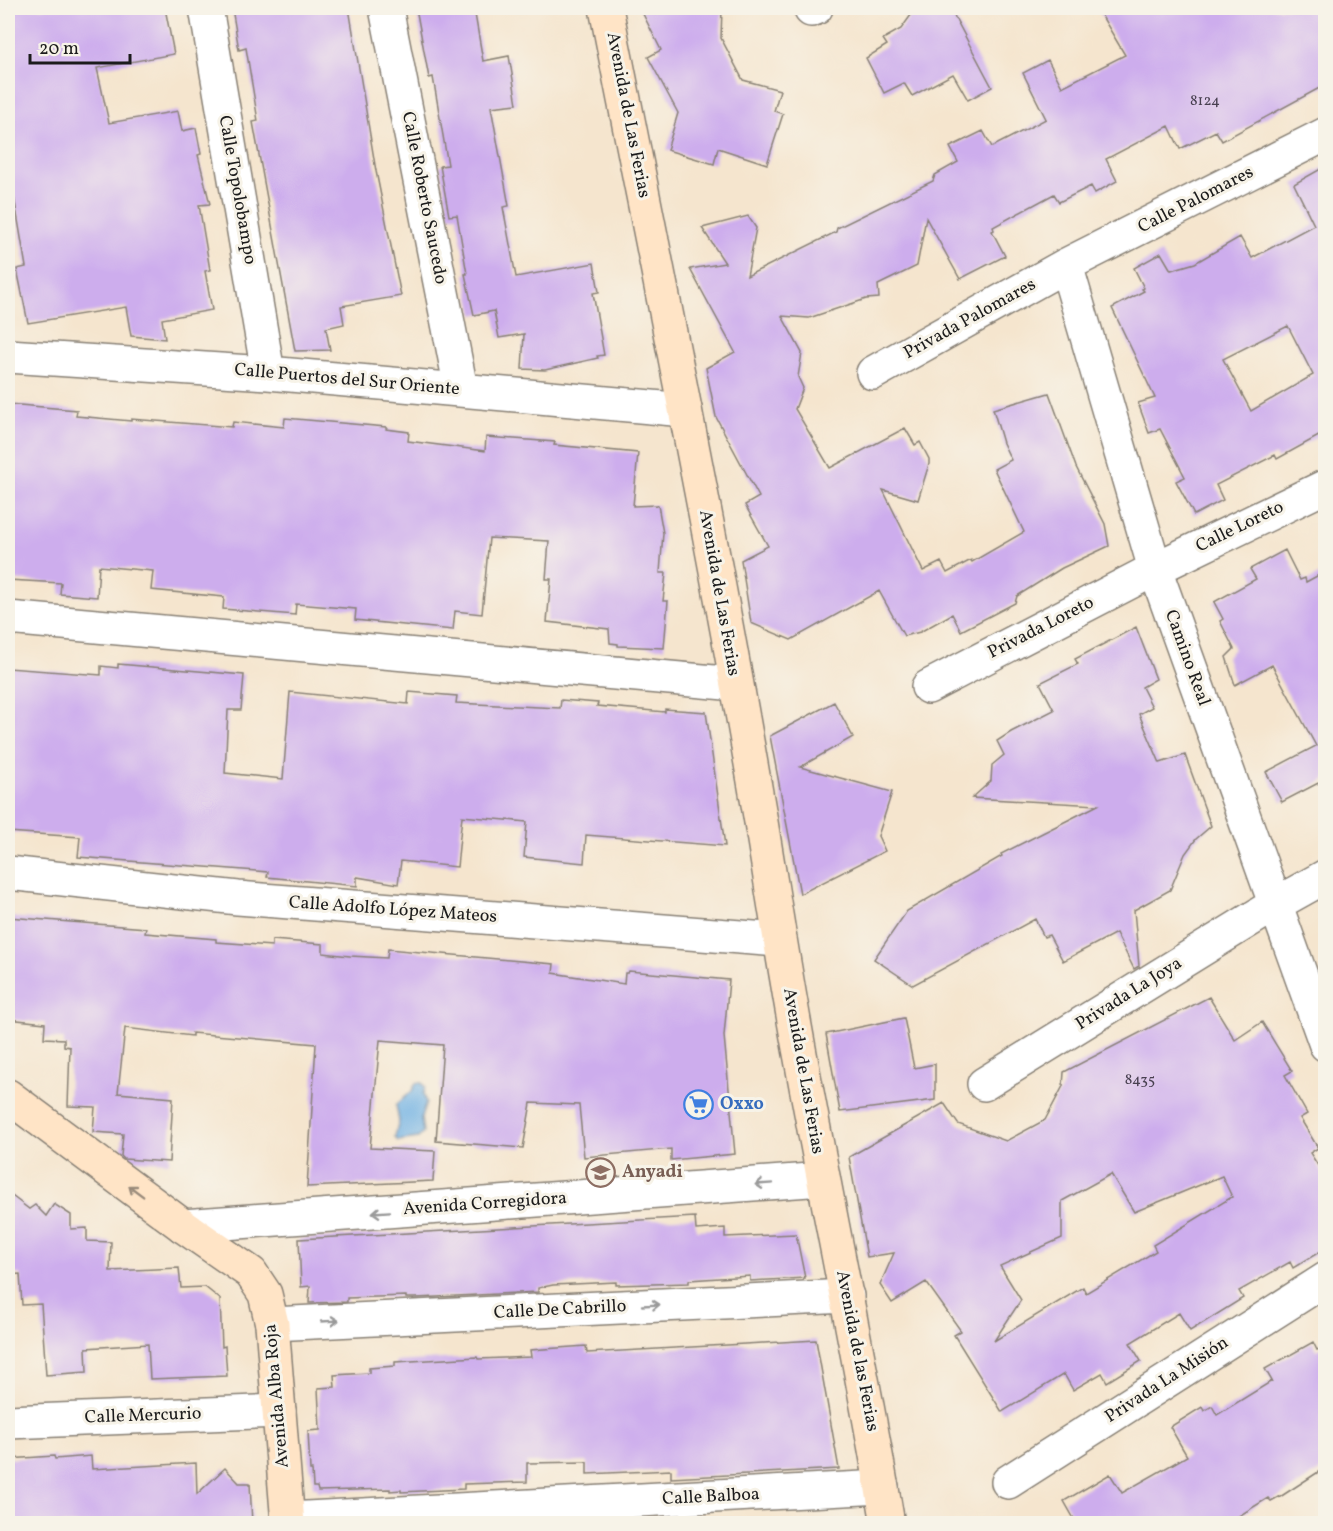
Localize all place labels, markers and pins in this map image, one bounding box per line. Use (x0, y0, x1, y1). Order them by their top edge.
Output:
supermarket icon: Oxxo (683, 1088, 715, 1120)
place label: Oxxo (720, 1092, 764, 1117)
school or university icon: Anyadi (585, 1156, 617, 1188)
place label: Anyadi (622, 1160, 683, 1185)

